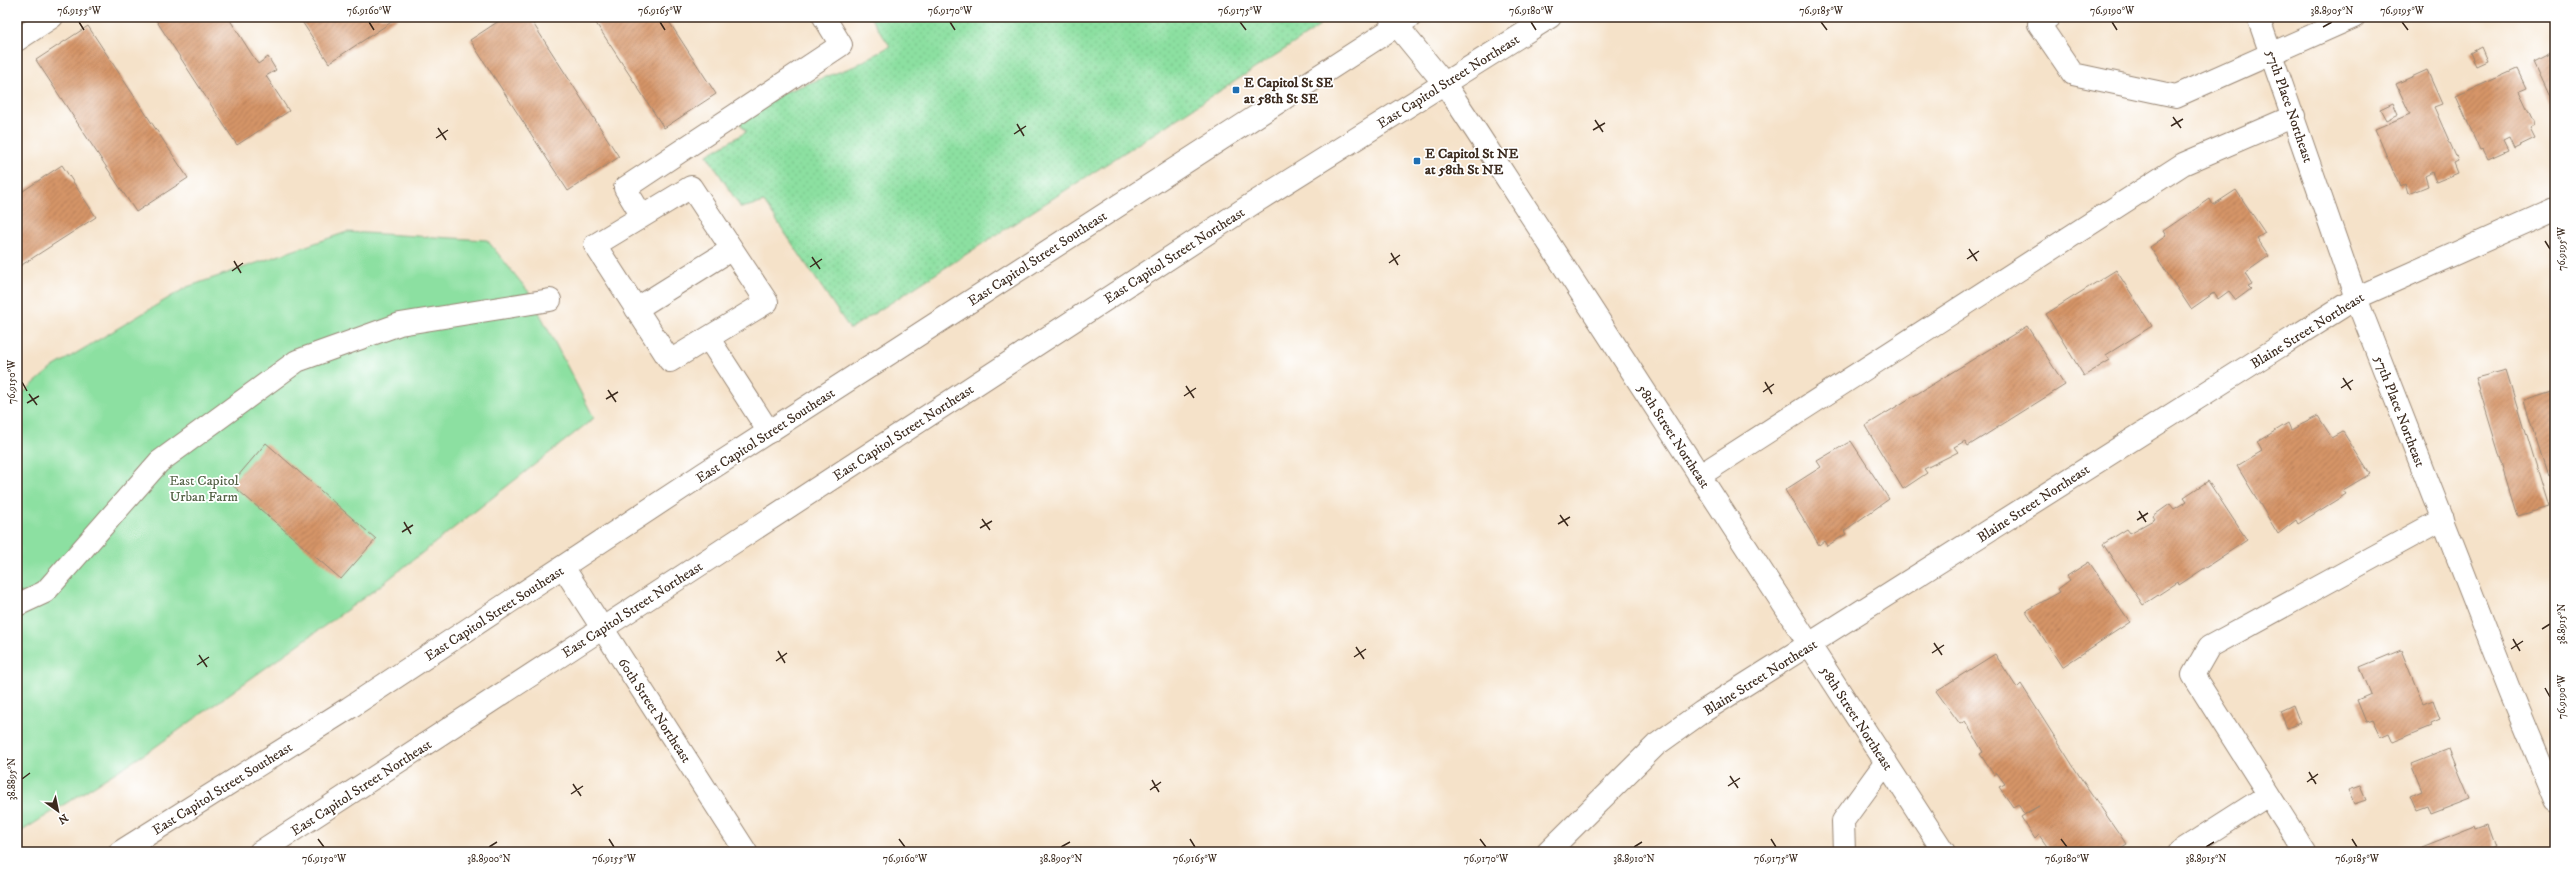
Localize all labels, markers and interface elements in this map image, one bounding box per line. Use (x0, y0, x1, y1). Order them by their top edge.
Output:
text: 76.9155°W (57, 5, 102, 17)
text: 76.9160°W (347, 5, 392, 17)
text: 76.9165°W (638, 5, 683, 17)
text: 76.9170°W (928, 5, 973, 17)
text: 76.9175°W (1218, 5, 1263, 17)
text: 76.9180°W (1509, 5, 1554, 17)
text: 76.9185°W (1799, 5, 1844, 17)
text: 76.9190°W (2090, 5, 2135, 17)
text: 38.8905°N (2311, 5, 2353, 17)
text: 76.9195°W (2380, 5, 2425, 17)
street label: East Capitol Street Northeast (1374, 30, 1523, 133)
street label: 57th Place Northeast (2261, 48, 2317, 166)
place label: E Capitol St SE at 58th St SE (1244, 74, 1333, 108)
marker: E Capitol St SE at 58th St SE (1231, 85, 1241, 95)
place label: E Capitol St NE at 58th St NE (1425, 145, 1519, 179)
marker: E Capitol St NE at 58th St NE (1412, 156, 1422, 166)
street label: East Capitol Street Northeast (1101, 203, 1249, 308)
street label: East Capitol Street Southeast (965, 207, 1111, 311)
text: 76.9195°W (2556, 226, 2568, 271)
street label: Blaine Street Northeast (2247, 288, 2368, 373)
street label: 57th Place Northeast (2370, 353, 2429, 470)
text: 76.9150°W (6, 359, 18, 404)
street label: East Capitol Street Northeast (830, 380, 978, 485)
street label: 58th Street Northeast (1633, 381, 1714, 492)
street label: East Capitol Street Southeast (693, 384, 839, 488)
street label: Blaine Street Northeast (1974, 460, 2094, 547)
park label: East Capitol Urban Farm (169, 472, 239, 506)
street label: East Capitol Street Northeast (559, 557, 707, 662)
street label: East Capitol Street Southeast (422, 562, 568, 666)
text: 38.8915°N (2556, 603, 2568, 645)
street label: Blaine Street Northeast (1700, 635, 1821, 720)
street label: 60th Street Northeast (613, 655, 695, 767)
street label: 58th Street Northeast (1816, 663, 1897, 774)
text: 76.9190°W (2556, 674, 2568, 719)
street label: East Capitol Street Northeast (288, 735, 436, 840)
street label: East Capitol Street Southeast (149, 738, 296, 839)
text: 38.8895°N (6, 758, 18, 800)
north arrow (38, 791, 78, 831)
text: N (55, 810, 71, 827)
text: 76.9150°W (302, 853, 347, 865)
text: 38.8900°N (467, 853, 511, 865)
text: 76.9155°W (592, 853, 637, 865)
text: 76.9160°W (883, 853, 928, 865)
text: 38.8905°N (1040, 853, 1082, 865)
text: 76.9165°W (1173, 853, 1218, 865)
text: 76.9170°W (1464, 853, 1509, 865)
text: 38.8910°N (1613, 853, 1655, 865)
text: 76.9175°W (1754, 853, 1799, 865)
text: 76.9180°W (2045, 853, 2090, 865)
text: 38.8915°N (2185, 853, 2227, 865)
text: 76.9185°W (2335, 853, 2380, 865)

